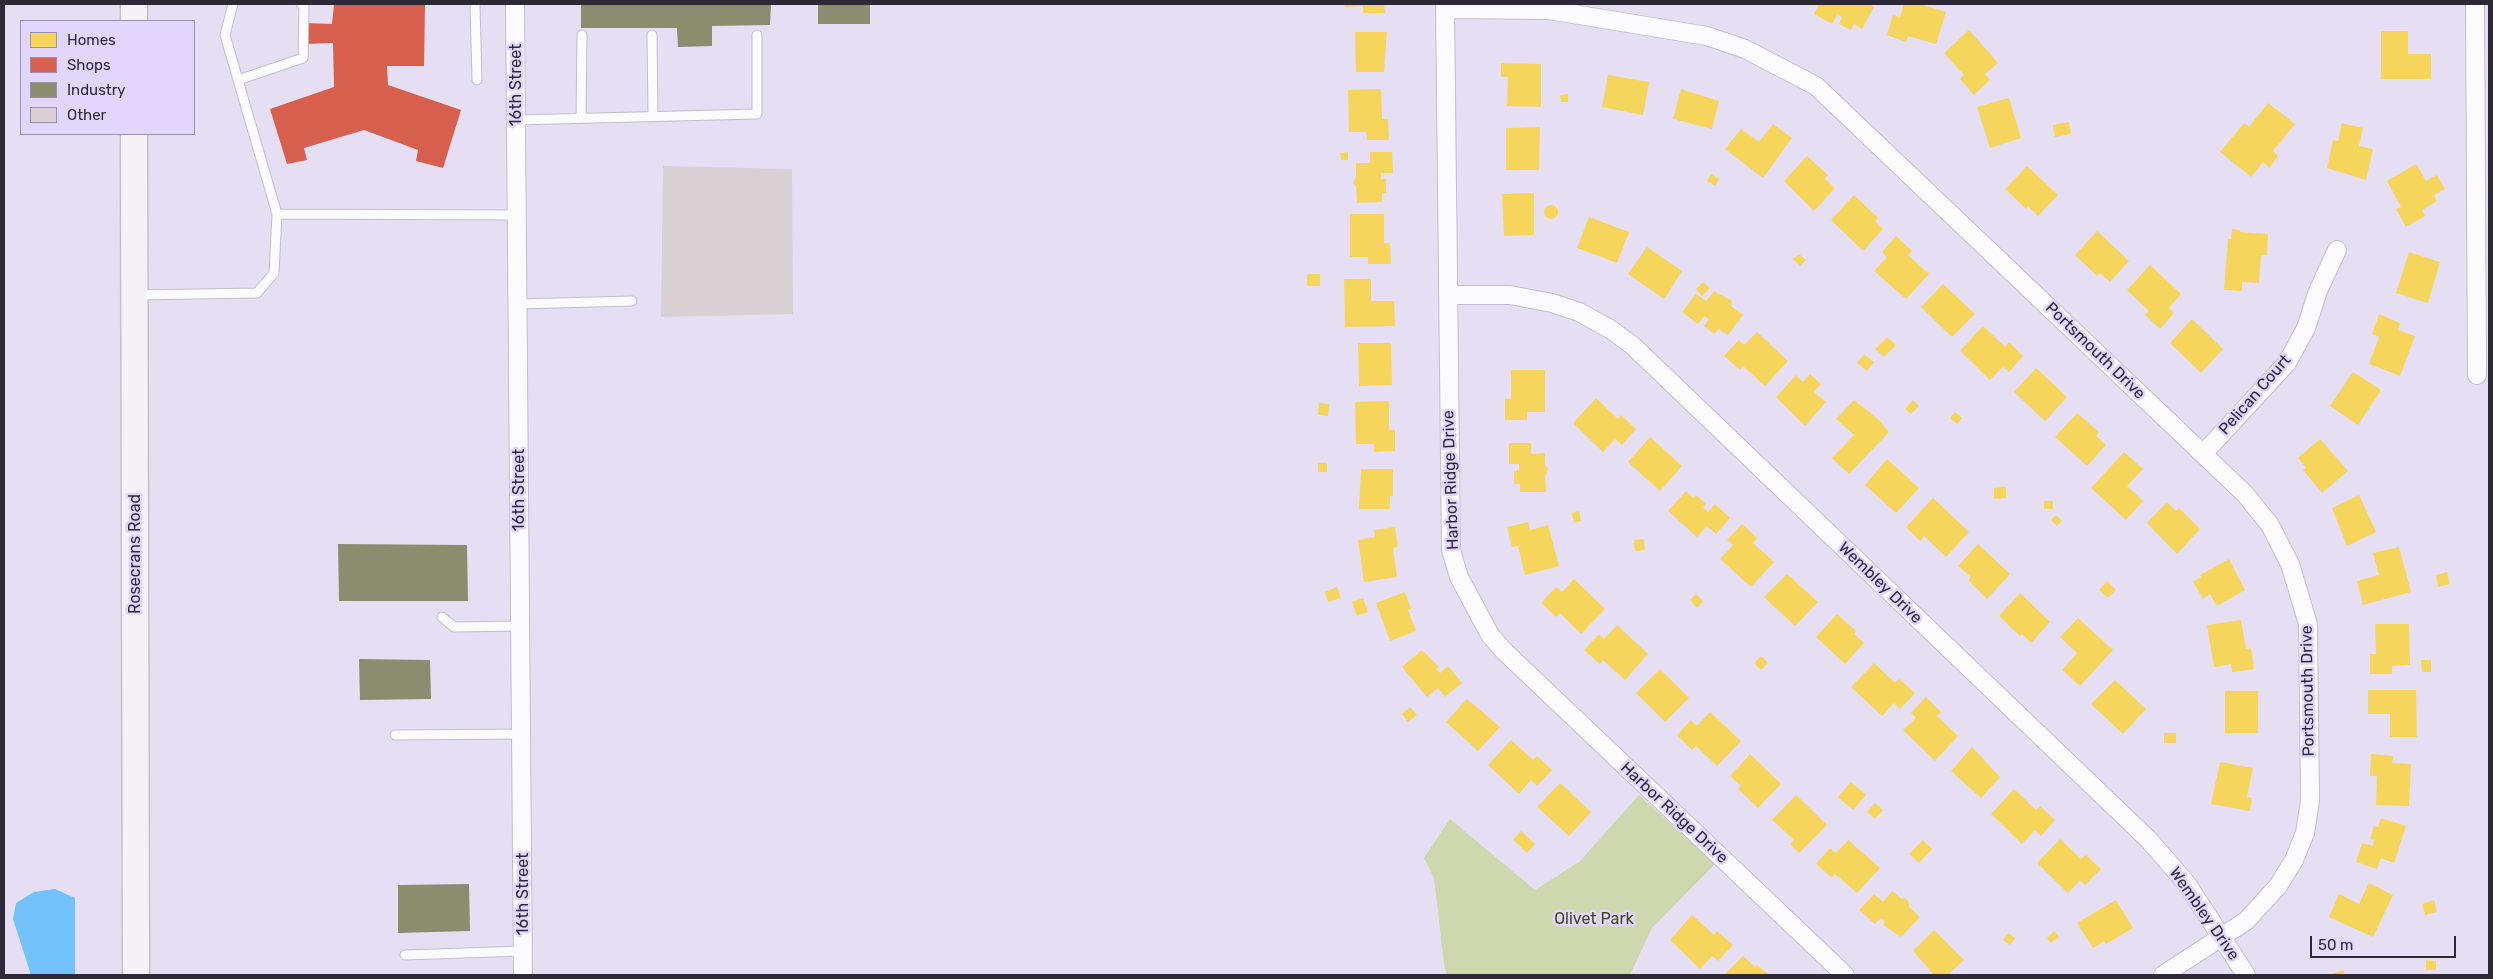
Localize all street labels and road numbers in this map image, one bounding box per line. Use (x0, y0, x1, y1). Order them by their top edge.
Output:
street label: 16th Street (506, 44, 526, 126)
street label: Portsmouth Drive (2041, 298, 2149, 404)
street label: Pelican Court (2215, 351, 2295, 439)
street label: Harbor Ridge Drive (1439, 410, 1463, 550)
street label: 16th Street (509, 449, 529, 531)
street label: Rosecrans Road (125, 494, 145, 614)
street label: Wembley Drive (1834, 538, 1926, 628)
street label: Portsmouth Drive (2297, 625, 2319, 757)
street label: Harbor Ridge Drive (1616, 758, 1732, 868)
street label: 16th Street (513, 853, 533, 935)
street label: Wembley Drive (2165, 864, 2243, 964)

